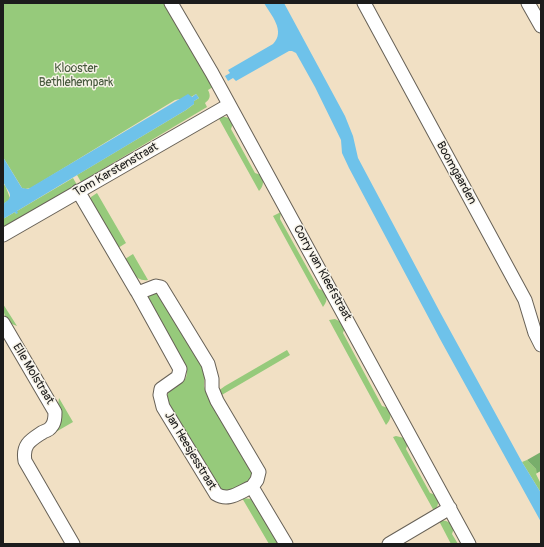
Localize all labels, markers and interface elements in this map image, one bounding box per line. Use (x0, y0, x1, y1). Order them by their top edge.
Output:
park label: Klooster Bethlehempark (39, 62, 113, 90)
street label: Boomgaarden (433, 139, 479, 207)
street label: Tom Karstenstraat (71, 140, 161, 200)
street label: Corry van Kleefstraat (290, 223, 354, 323)
street label: Elle Molstraat (9, 341, 57, 407)
street label: Jan Heesjesstraat (161, 409, 219, 493)

